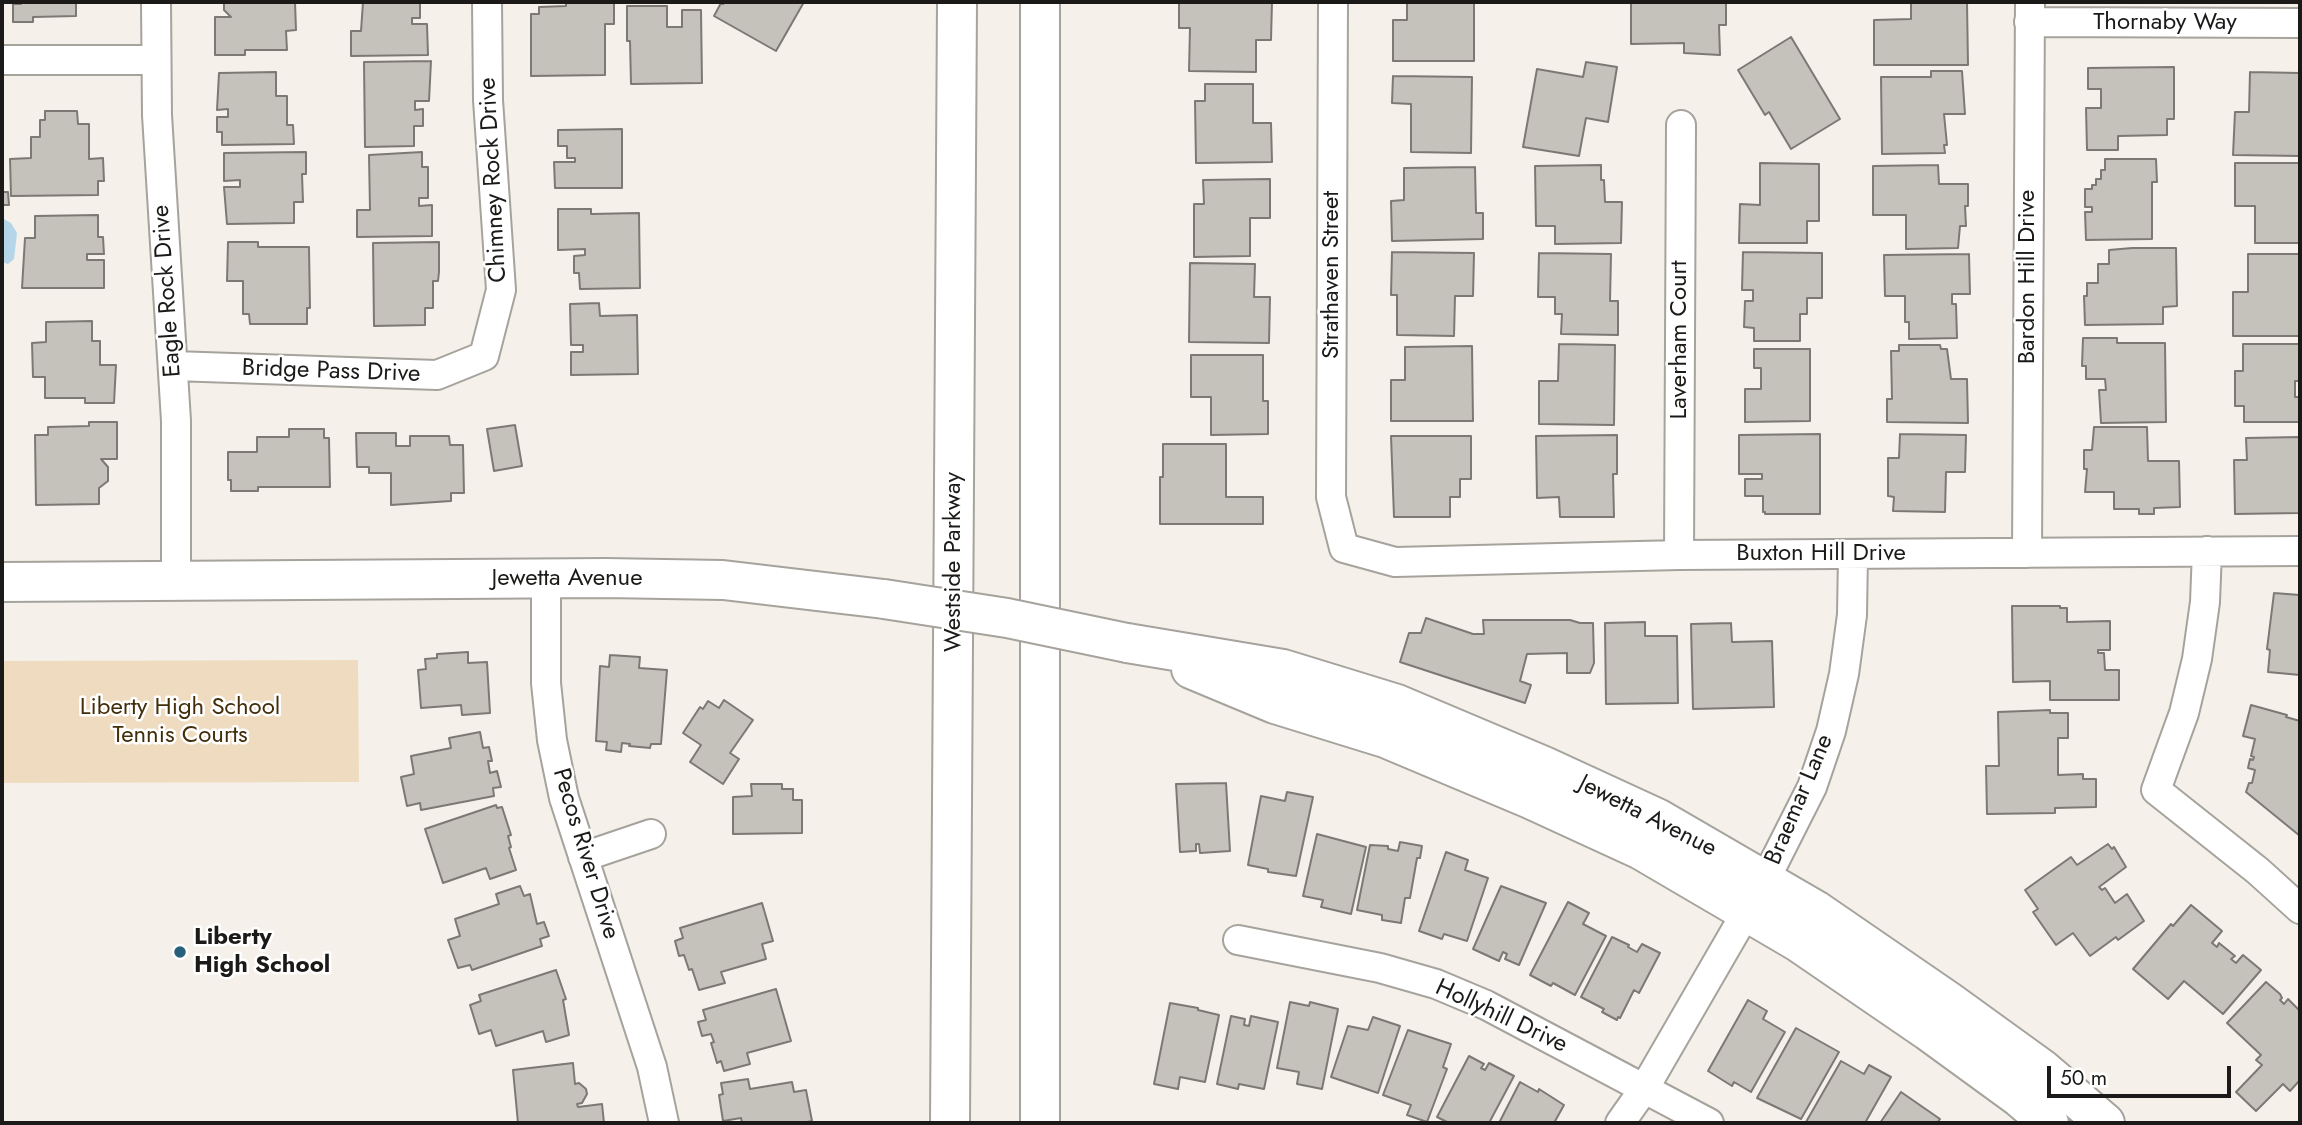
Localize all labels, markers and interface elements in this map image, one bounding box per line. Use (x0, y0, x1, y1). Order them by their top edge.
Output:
street label: Thornaby Way (2093, 9, 2237, 37)
street label: Chimney Rock Drive (474, 77, 514, 283)
street label: Bardon Hill Drive (2014, 190, 2042, 364)
street label: Strathaven Street (1318, 191, 1346, 359)
street label: Eagle Rock Drive (148, 204, 188, 378)
street label: Laverham Court (1666, 260, 1694, 420)
street label: Bridge Pass Drive (241, 354, 421, 390)
street label: Westside Parkway (940, 472, 968, 652)
street label: Buxton Hill Drive (1736, 540, 1906, 568)
street label: Jewetta Avenue (491, 565, 643, 593)
park label: Liberty High School Tennis Courts (80, 694, 280, 750)
street label: Braemar Lane (1760, 731, 1840, 869)
street label: Pecos River Drive (545, 765, 625, 943)
street label: Jewetta Avenue (1573, 770, 1721, 864)
place label: Liberty High School (194, 924, 330, 980)
marker: Liberty High School (172, 944, 188, 960)
street label: Hollyhill Drive (1430, 974, 1572, 1060)
scale bar (2050, 1052, 2234, 1096)
text: 50 m (2060, 1063, 2107, 1093)

